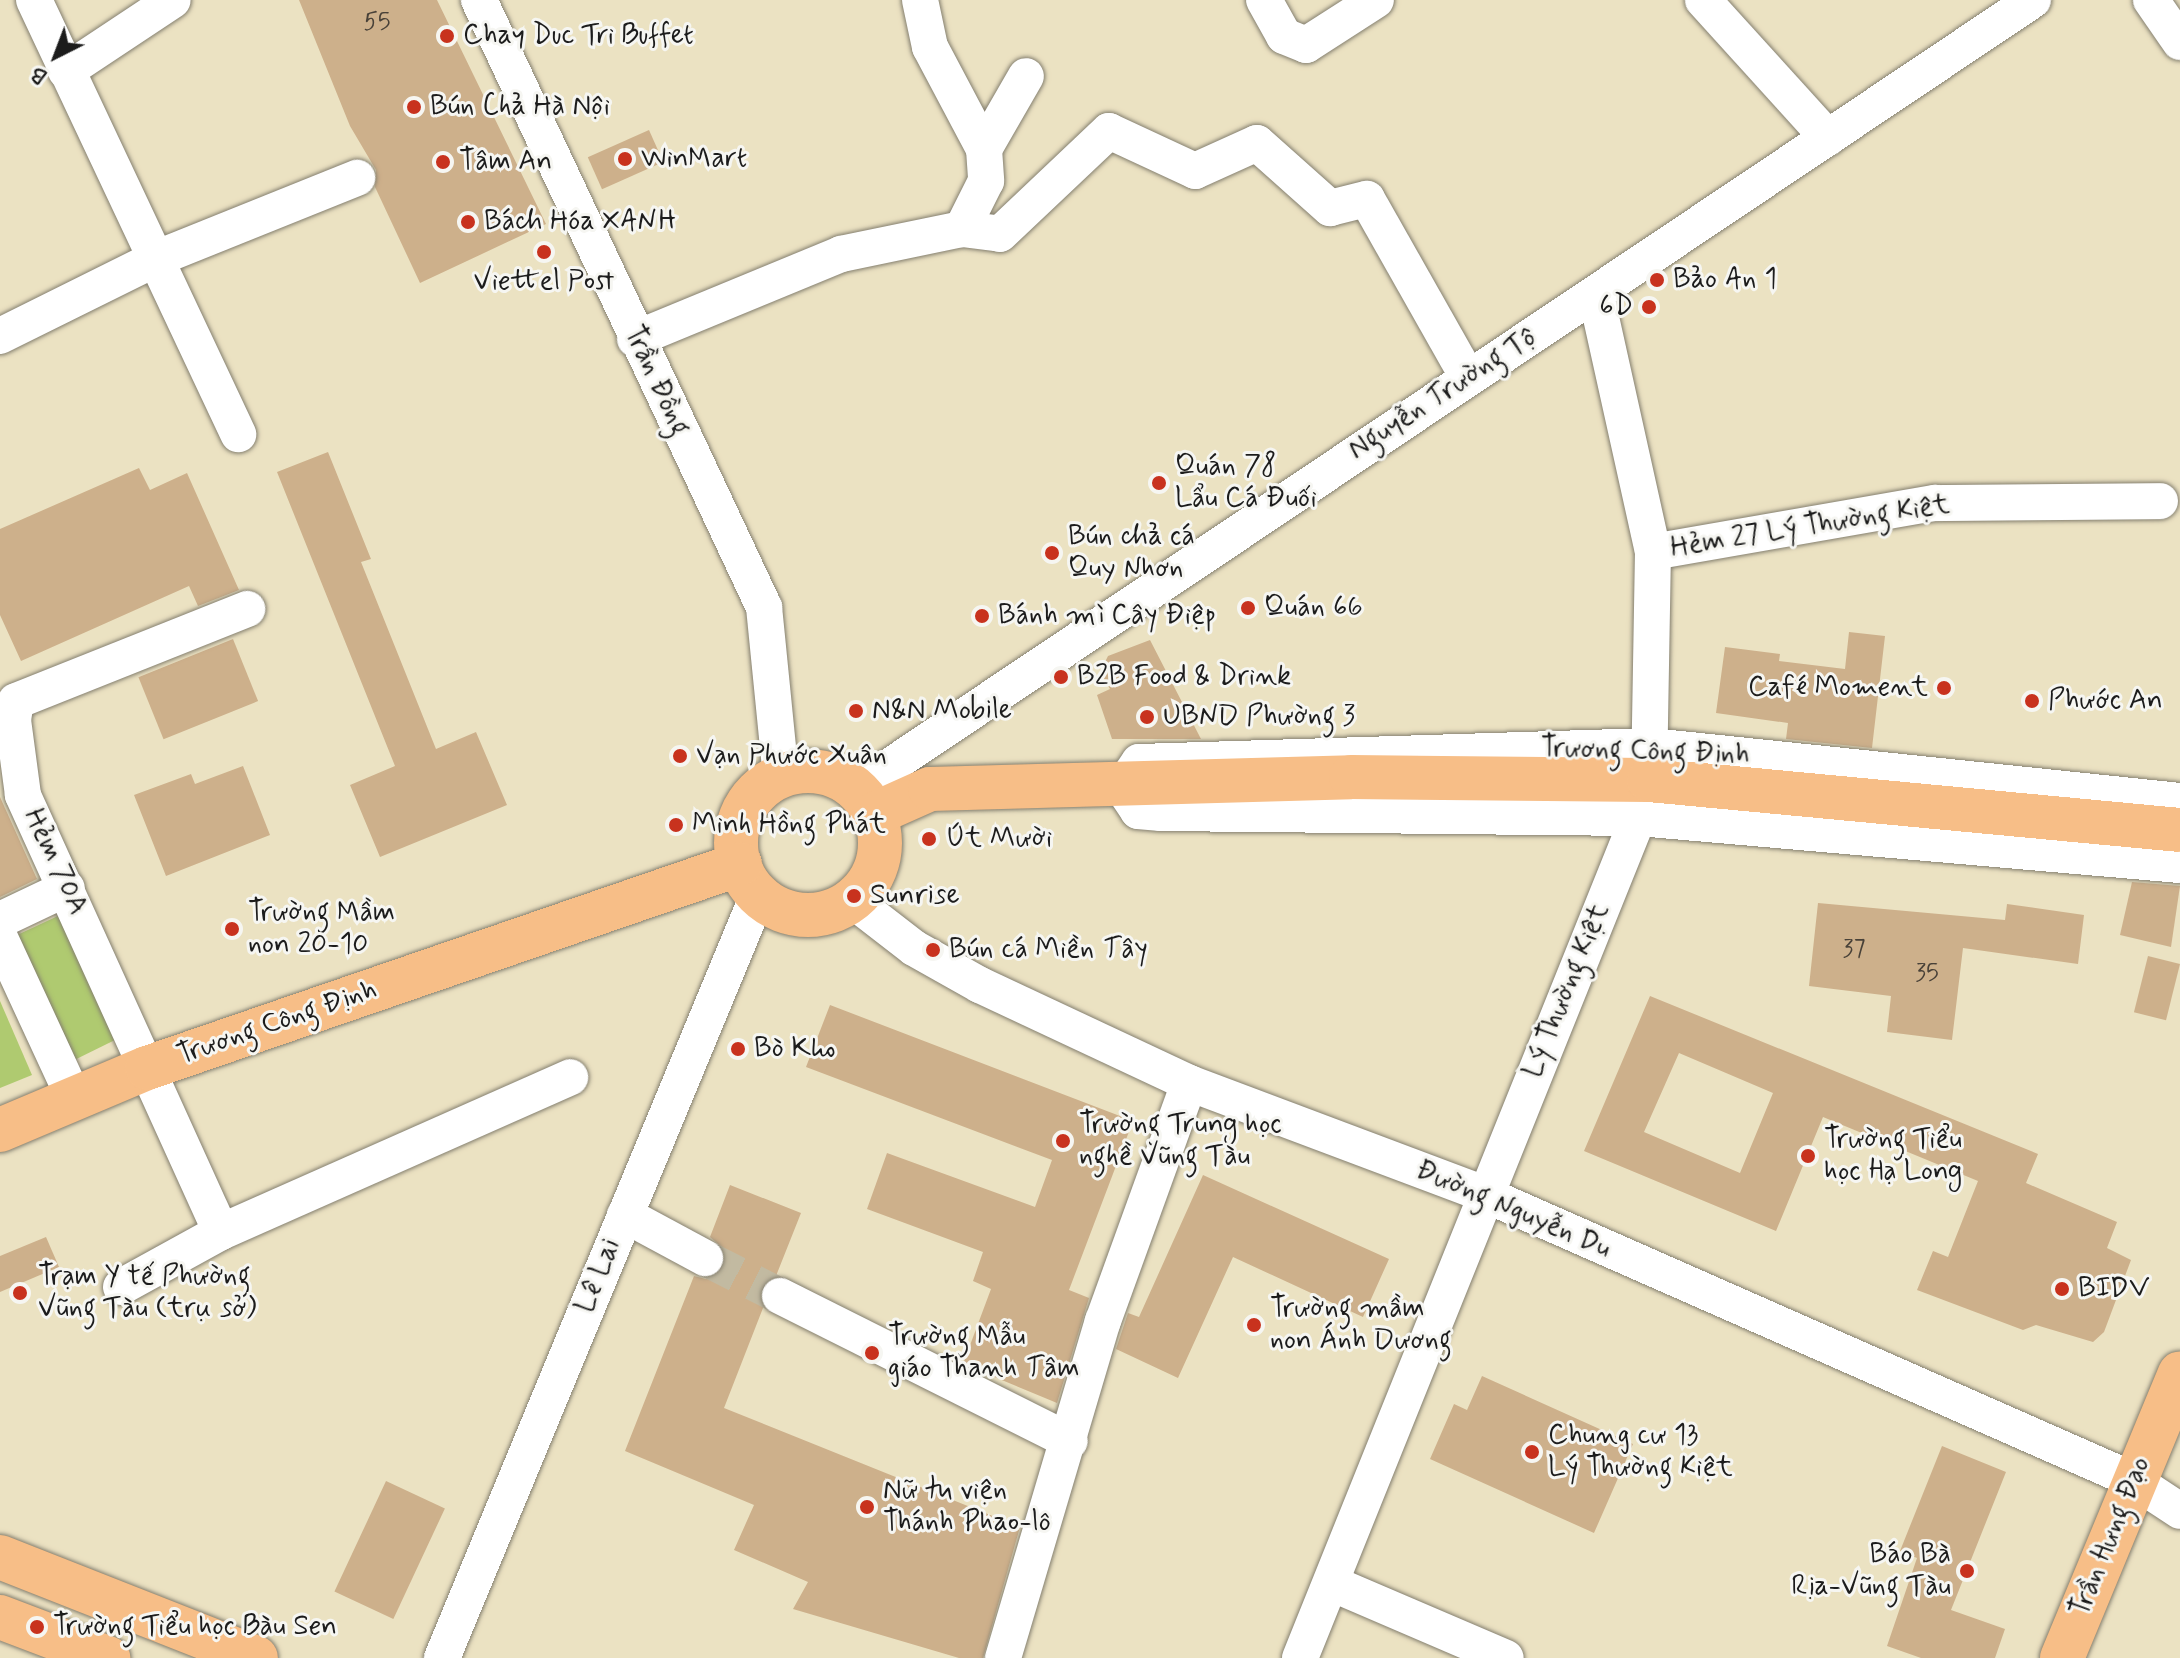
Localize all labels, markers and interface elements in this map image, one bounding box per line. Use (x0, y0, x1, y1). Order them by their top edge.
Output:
house number: 55 (363, 9, 391, 37)
north arrow (16, 16, 96, 96)
place label: Chay Duc Tri Buffet (463, 19, 705, 53)
marker: Chay Duc Tri Buffet (438, 27, 456, 45)
text: B (25, 59, 54, 89)
place label: Bún Chả Hà Nội (430, 90, 615, 124)
marker: Bún Chả Hà Nội (405, 98, 423, 116)
place label: WinMart (641, 142, 747, 176)
place label: Tâm An (459, 145, 551, 179)
marker: WinMart (616, 150, 634, 168)
marker: Tâm An (434, 153, 452, 171)
place label: Bách Hóa XANH (484, 205, 677, 239)
marker: Bách Hóa XANH (459, 213, 477, 231)
marker: Viettel Post (535, 243, 553, 261)
place label: Bảo An 1 (1673, 263, 1777, 297)
place label: Viettel Post (475, 265, 613, 299)
marker: Bảo An 1 (1648, 271, 1666, 289)
place label: 6D (1599, 290, 1633, 324)
marker: 6D (1640, 298, 1658, 316)
street label: Trần Đồng (616, 321, 696, 441)
street label: Nguyễn Trường Tộ (1345, 323, 1541, 465)
place label: Quán 78 Lẩu Cá Đuối (1175, 450, 1317, 516)
marker: Quán 78 Lẩu Cá Đuối (1150, 474, 1168, 492)
street label: Hẻm 27 Lý Thường Kiệt (1666, 488, 1954, 566)
place label: Bún chả cá Quy Nhơn (1068, 520, 1194, 586)
marker: Bún chả cá Quy Nhơn (1043, 544, 1061, 562)
place label: Quán 66 (1264, 591, 1362, 625)
place label: Bánh mì Cây Điệp (998, 599, 1208, 633)
marker: Quán 66 (1239, 599, 1257, 617)
marker: Bánh mì Cây Điệp (973, 607, 991, 625)
place label: B2B Food & Drink (1077, 660, 1290, 694)
marker: B2B Food & Drink (1052, 668, 1070, 686)
place label: Café Moment (1748, 671, 1928, 705)
marker: Café Moment (1935, 679, 1953, 697)
place label: Phước An (2048, 684, 2161, 718)
marker: Phước An (2023, 692, 2041, 710)
place label: N&N Mobile (872, 694, 1011, 728)
place label: UBND Phường 3 (1163, 700, 1355, 734)
marker: N&N Mobile (847, 702, 865, 720)
marker: UBND Phường 3 (1138, 708, 1156, 726)
street label: Trương Công Định (1539, 732, 1751, 772)
place label: Vạn Phước Xuân (696, 739, 887, 773)
marker: Vạn Phước Xuân (671, 747, 689, 765)
street label: Hẻm 70A (16, 804, 94, 920)
place label: Minh Hồng Phát (692, 808, 885, 842)
marker: Minh Hồng Phát (667, 816, 685, 834)
place label: Út Mười (945, 822, 1051, 856)
marker: Út Mười (920, 830, 938, 848)
place label: Sunrise (870, 879, 960, 913)
marker: Sunrise (845, 887, 863, 905)
place label: Trường Mầm non 20-10 (248, 896, 397, 962)
street label: Lý Thường Kiệt (1516, 898, 1618, 1084)
marker: Trường Mầm non 20-10 (223, 920, 241, 938)
place label: Bún cá Miền Tây (949, 933, 1142, 967)
house number: 37 (1843, 936, 1865, 964)
marker: Bún cá Miền Tây (924, 941, 942, 959)
house number: 35 (1915, 960, 1939, 988)
street label: Trương Công Định (172, 973, 382, 1073)
place label: Bò Kho (754, 1032, 836, 1066)
marker: Bò Kho (729, 1040, 747, 1058)
place label: Trường Trung học nghề Vũng Tàu (1079, 1108, 1284, 1174)
place label: Trường Tiểu học Hạ Long (1824, 1123, 1965, 1189)
marker: Trường Trung học nghề Vũng Tàu (1054, 1132, 1072, 1150)
marker: Trường Tiểu học Hạ Long (1799, 1147, 1817, 1165)
street label: Đường Nguyễn Du (1410, 1154, 1616, 1266)
street label: Lê Lai (569, 1234, 629, 1318)
place label: Trạm Y tế Phường Vũng Tàu (trụ sở) (38, 1260, 256, 1326)
place label: BIDV (2078, 1272, 2150, 1306)
marker: BIDV (2053, 1280, 2071, 1298)
marker: Trạm Y tế Phường Vũng Tàu (trụ sở) (9, 1282, 31, 1304)
place label: Trường mầm non Ánh Dương (1270, 1292, 1451, 1358)
marker: Trường mầm non Ánh Dương (1245, 1316, 1263, 1334)
place label: Trường Mẫu giáo Thanh Tâm (888, 1320, 1078, 1386)
marker: Trường Mẫu giáo Thanh Tâm (863, 1344, 881, 1362)
place label: Chung cư 13 Lý Thường Kiệt (1548, 1419, 1736, 1485)
marker: Chung cư 13 Lý Thường Kiệt (1523, 1443, 1541, 1461)
street label: Trần Hưng Đạo (2063, 1451, 2159, 1623)
place label: Nữ tu viện Thánh Phao-lô (883, 1474, 1050, 1540)
marker: Nữ tu viện Thánh Phao-lô (858, 1498, 876, 1516)
place label: Báo Bà Rịa-Vũng Tàu (1793, 1538, 1951, 1604)
marker: Báo Bà Rịa-Vũng Tàu (1958, 1562, 1976, 1580)
place label: Trường Tiểu học Bàu Sen (53, 1610, 336, 1644)
marker: Trường Tiểu học Bàu Sen (28, 1618, 46, 1636)

